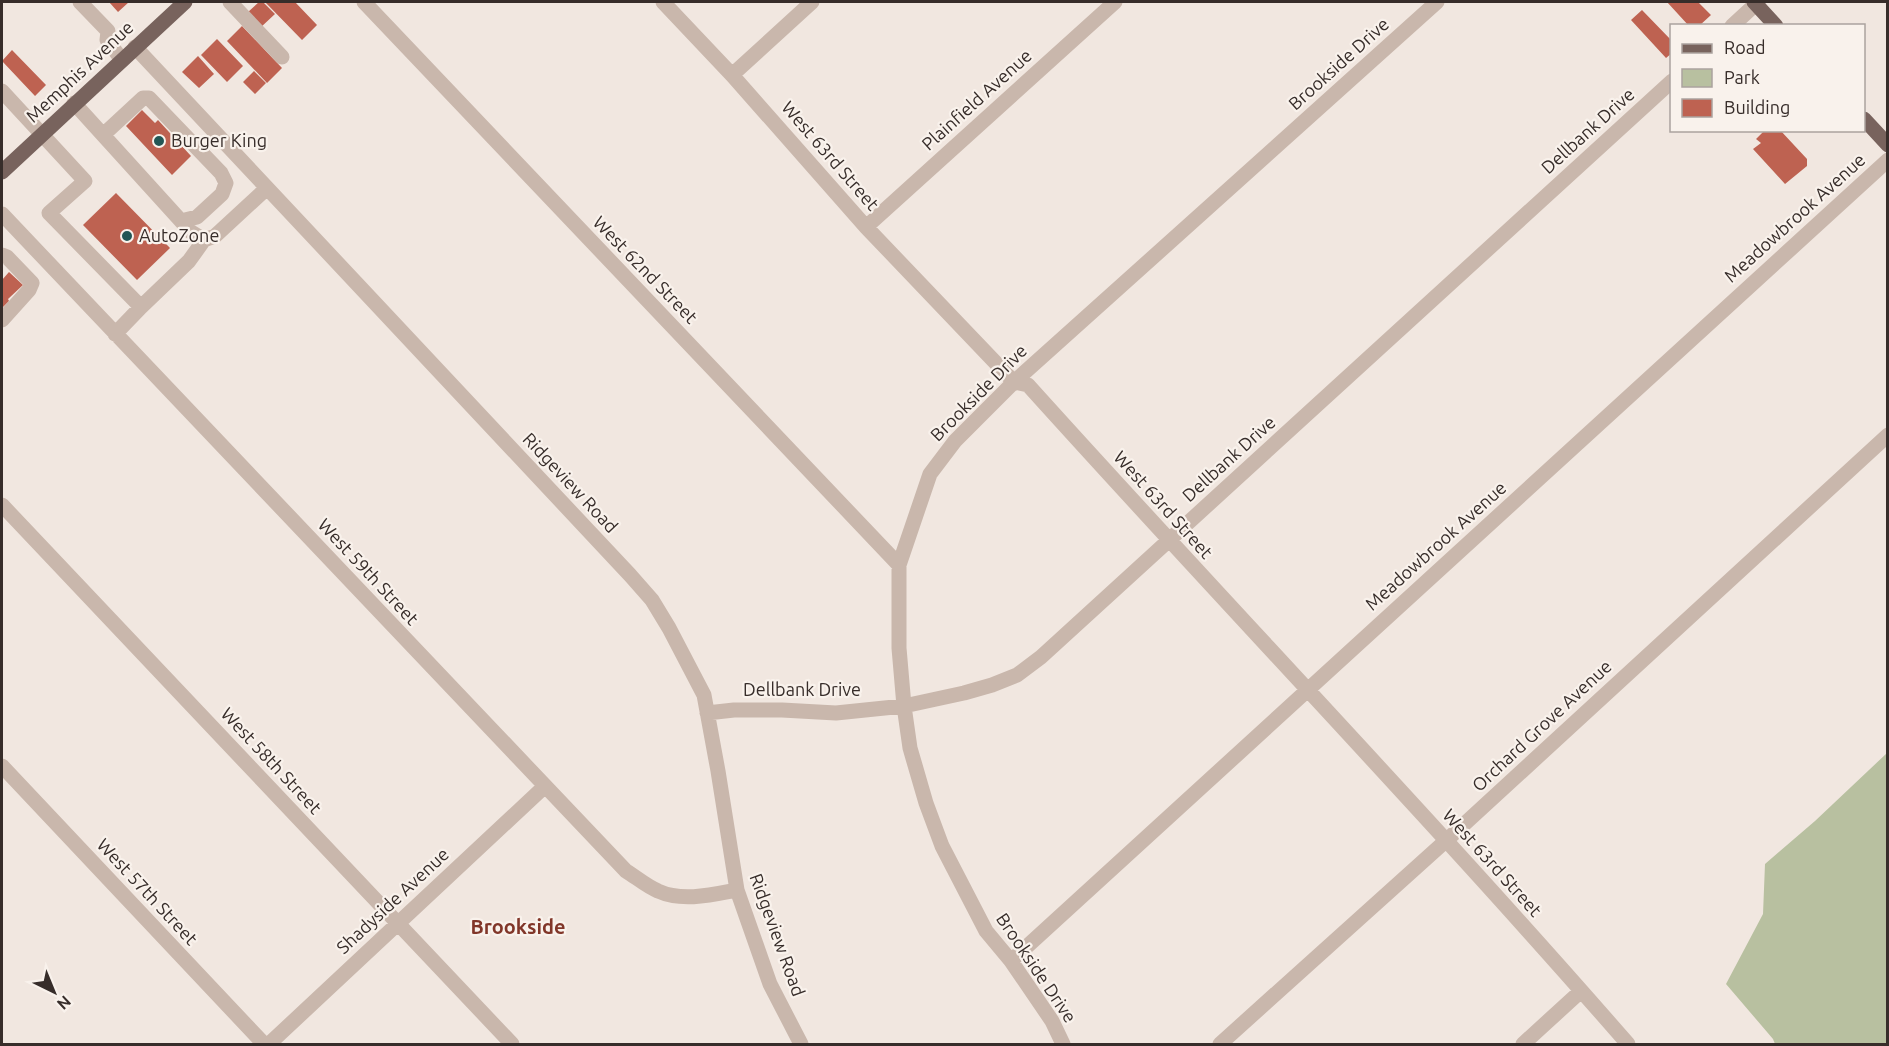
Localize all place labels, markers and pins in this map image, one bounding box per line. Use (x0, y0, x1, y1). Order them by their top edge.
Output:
place label: Burger King (171, 130, 267, 150)
marker: Burger King (152, 134, 166, 148)
place label: AutoZone (139, 225, 219, 245)
marker: AutoZone (120, 229, 134, 243)

